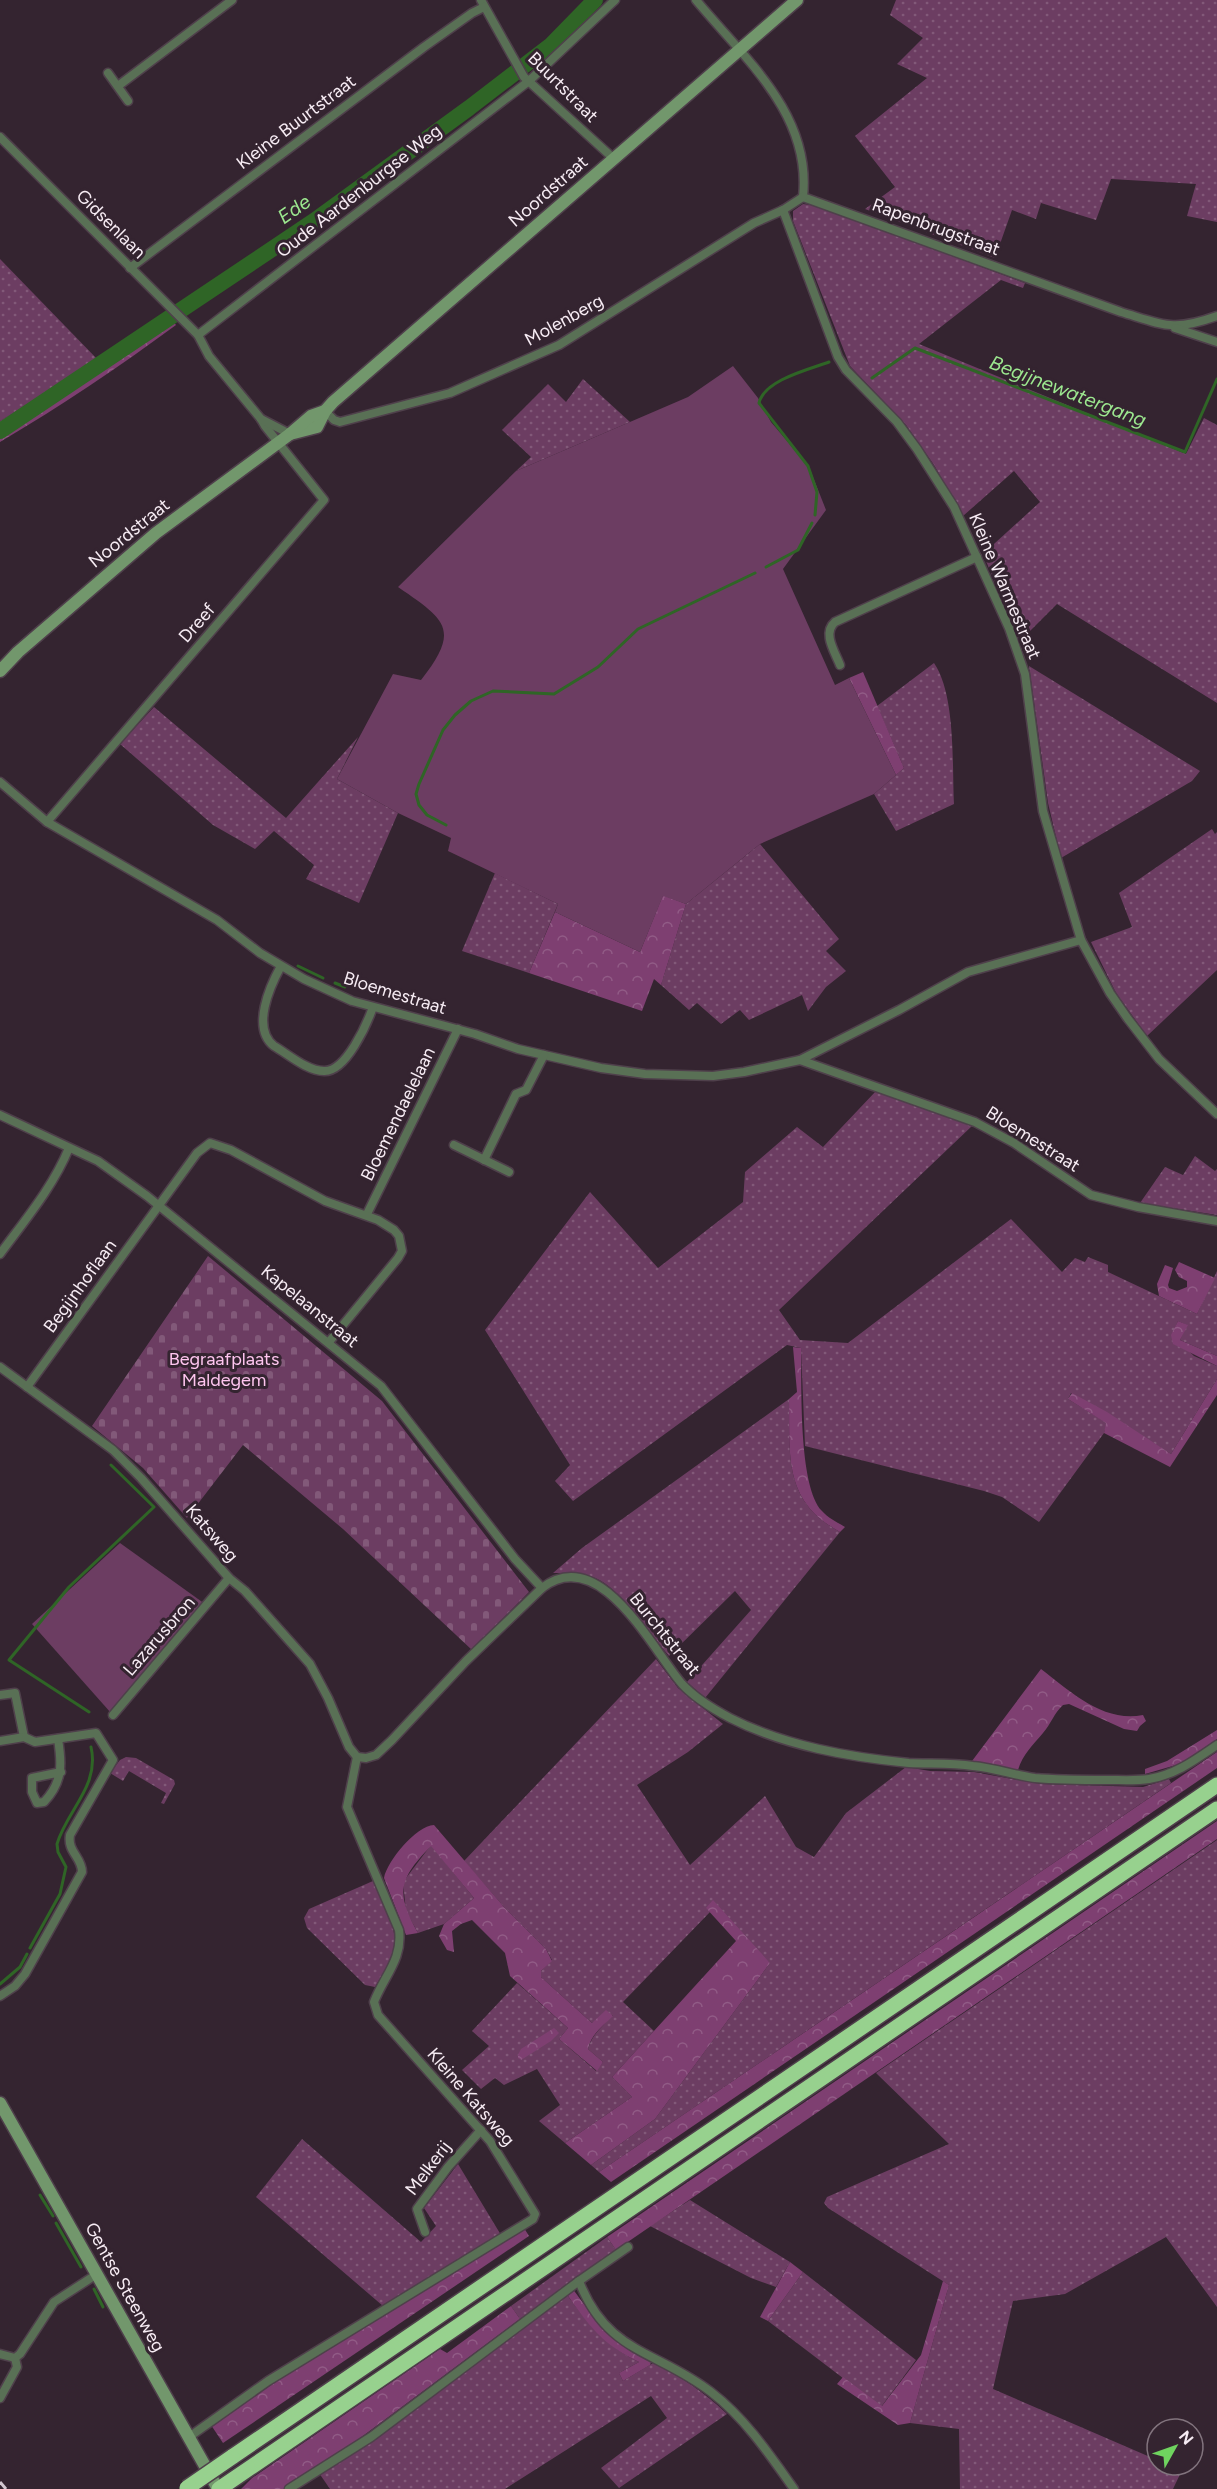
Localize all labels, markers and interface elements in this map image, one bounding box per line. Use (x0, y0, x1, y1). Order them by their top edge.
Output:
street label: Buurtstraat (523, 47, 603, 127)
street label: Kleine Buurtstraat (232, 70, 360, 174)
street label: Oude Aardenburgse Weg (272, 120, 446, 262)
street label: Noordstraat (504, 150, 592, 231)
street label: Gidsenlaan (72, 185, 150, 263)
water label: Ede (273, 189, 315, 229)
street label: Rapenbrugstraat (869, 194, 1003, 260)
street label: Molenberg (521, 289, 607, 351)
water label: Begijnewatergang (986, 350, 1150, 432)
street label: Noordstraat (84, 494, 174, 572)
street label: Kleine Warmestraat (964, 510, 1046, 663)
street label: Dreef (174, 599, 220, 647)
street label: Bloemestraat (341, 967, 449, 1019)
street label: Bloemendaelelaan (356, 1044, 440, 1184)
street label: Bloemestraat (982, 1101, 1084, 1177)
street label: Begijnhoflaan (39, 1235, 121, 1337)
street label: Kapelaanstraat (257, 1260, 363, 1352)
park label: Begraafplaats Maldegem (169, 1348, 279, 1391)
street label: Katsweg (181, 1500, 243, 1566)
street label: Burchtstraat (625, 1588, 705, 1680)
street label: Lazarusbron (118, 1592, 200, 1680)
street label: Kleine Katsweg (422, 2043, 520, 2151)
street label: Melkerij (400, 2136, 456, 2200)
street label: Gentse Steenweg (80, 2218, 170, 2356)
north arrow (1145, 2417, 1205, 2477)
text: N (1175, 2427, 1197, 2449)

